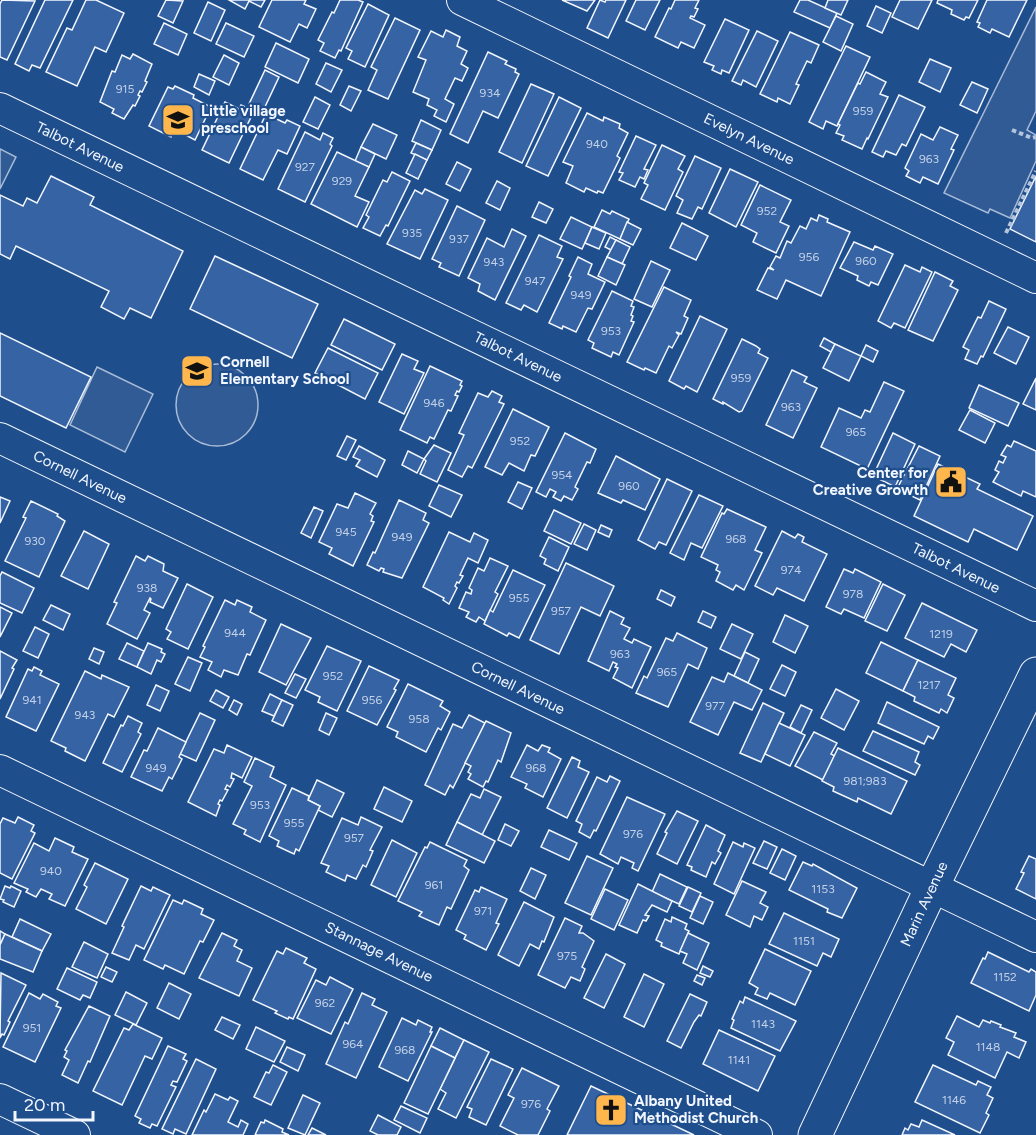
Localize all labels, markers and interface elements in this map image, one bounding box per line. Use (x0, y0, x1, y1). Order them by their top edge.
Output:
house number: 915 (116, 82, 134, 96)
house number: 934 (480, 86, 501, 100)
school or university icon: Little village preschool (160, 102, 196, 138)
place label: Little village preschool (201, 102, 286, 137)
house number: 959 (853, 104, 873, 118)
street label: Evelyn Avenue (701, 109, 797, 169)
street label: Talbot Avenue (33, 118, 127, 176)
house number: 940 (586, 137, 608, 151)
house number: 963 (919, 152, 939, 166)
house number: 927 (295, 160, 316, 174)
house number: 929 (332, 174, 352, 188)
house number: 952 (757, 204, 777, 218)
house number: 935 (402, 226, 422, 240)
house number: 937 (449, 232, 469, 246)
house number: 956 (799, 250, 819, 264)
house number: 960 (855, 254, 877, 268)
house number: 943 (484, 255, 504, 269)
house number: 947 (525, 274, 546, 288)
house number: 949 (570, 288, 592, 302)
house number: 953 (601, 324, 621, 338)
street label: Talbot Avenue (471, 328, 565, 386)
school or university icon: Cornell Elementary School (179, 353, 215, 389)
place label: Cornell Elementary School (220, 353, 350, 388)
house number: 959 (731, 371, 751, 385)
house number: 946 (423, 396, 445, 410)
house number: 963 (781, 400, 801, 414)
house number: 965 (846, 425, 866, 439)
house number: 952 (510, 434, 530, 448)
street label: Cornell Avenue (30, 447, 130, 507)
place label: Center for Creative Growth (813, 464, 928, 499)
public building icon: Center for Creative Growth (933, 464, 969, 500)
house number: 954 (551, 468, 573, 482)
house number: 960 (618, 479, 640, 493)
house number: 945 (335, 525, 357, 539)
house number: 949 (391, 530, 413, 544)
house number: 968 (726, 532, 746, 546)
house number: 930 (24, 534, 46, 548)
street label: Talbot Avenue (909, 539, 1003, 597)
house number: 974 (781, 563, 802, 577)
house number: 938 (137, 581, 157, 595)
house number: 978 (843, 587, 863, 601)
house number: 955 (509, 591, 529, 605)
house number: 957 (551, 604, 572, 618)
house number: 944 (224, 626, 246, 640)
house number: 1219 (929, 627, 953, 641)
house number: 963 (610, 647, 630, 661)
street label: Cornell Avenue (468, 658, 568, 718)
house number: 965 (657, 665, 677, 679)
house number: 952 (323, 669, 343, 683)
house number: 1217 (917, 678, 941, 692)
house number: 941 (22, 693, 42, 707)
house number: 956 (362, 693, 382, 707)
house number: 977 (705, 699, 725, 713)
house number: 943 (75, 708, 95, 722)
house number: 958 (408, 712, 430, 726)
house number: 949 (145, 761, 167, 775)
house number: 968 (526, 761, 546, 775)
house number: 981;983 (844, 774, 886, 788)
house number: 953 (250, 798, 270, 812)
house number: 955 (284, 816, 304, 830)
house number: 976 (623, 827, 643, 841)
house number: 957 (344, 831, 365, 845)
street label: Marin Avenue (896, 859, 952, 949)
house number: 940 (40, 864, 62, 878)
house number: 961 (425, 878, 443, 892)
house number: 1153 (811, 882, 835, 896)
house number: 971 (474, 904, 492, 918)
street label: Stannage Avenue (322, 918, 436, 986)
house number: 1151 (793, 934, 815, 948)
house number: 975 (557, 949, 577, 963)
house number: 1152 (993, 970, 1017, 984)
house number: 962 (315, 996, 335, 1010)
house number: 1143 (751, 1017, 775, 1031)
house number: 951 (23, 1021, 41, 1035)
house number: 964 (342, 1037, 364, 1051)
house number: 1148 (976, 1040, 1000, 1054)
house number: 968 (395, 1043, 415, 1057)
house number: 1141 (728, 1053, 750, 1067)
scale bar (15, 1084, 93, 1122)
church icon: Albany United Methodist Church (593, 1092, 629, 1128)
place label: Albany United Methodist Church (634, 1092, 758, 1127)
house number: 1146 (942, 1093, 966, 1107)
text: 20 m (24, 1094, 65, 1116)
house number: 976 (521, 1097, 541, 1111)

